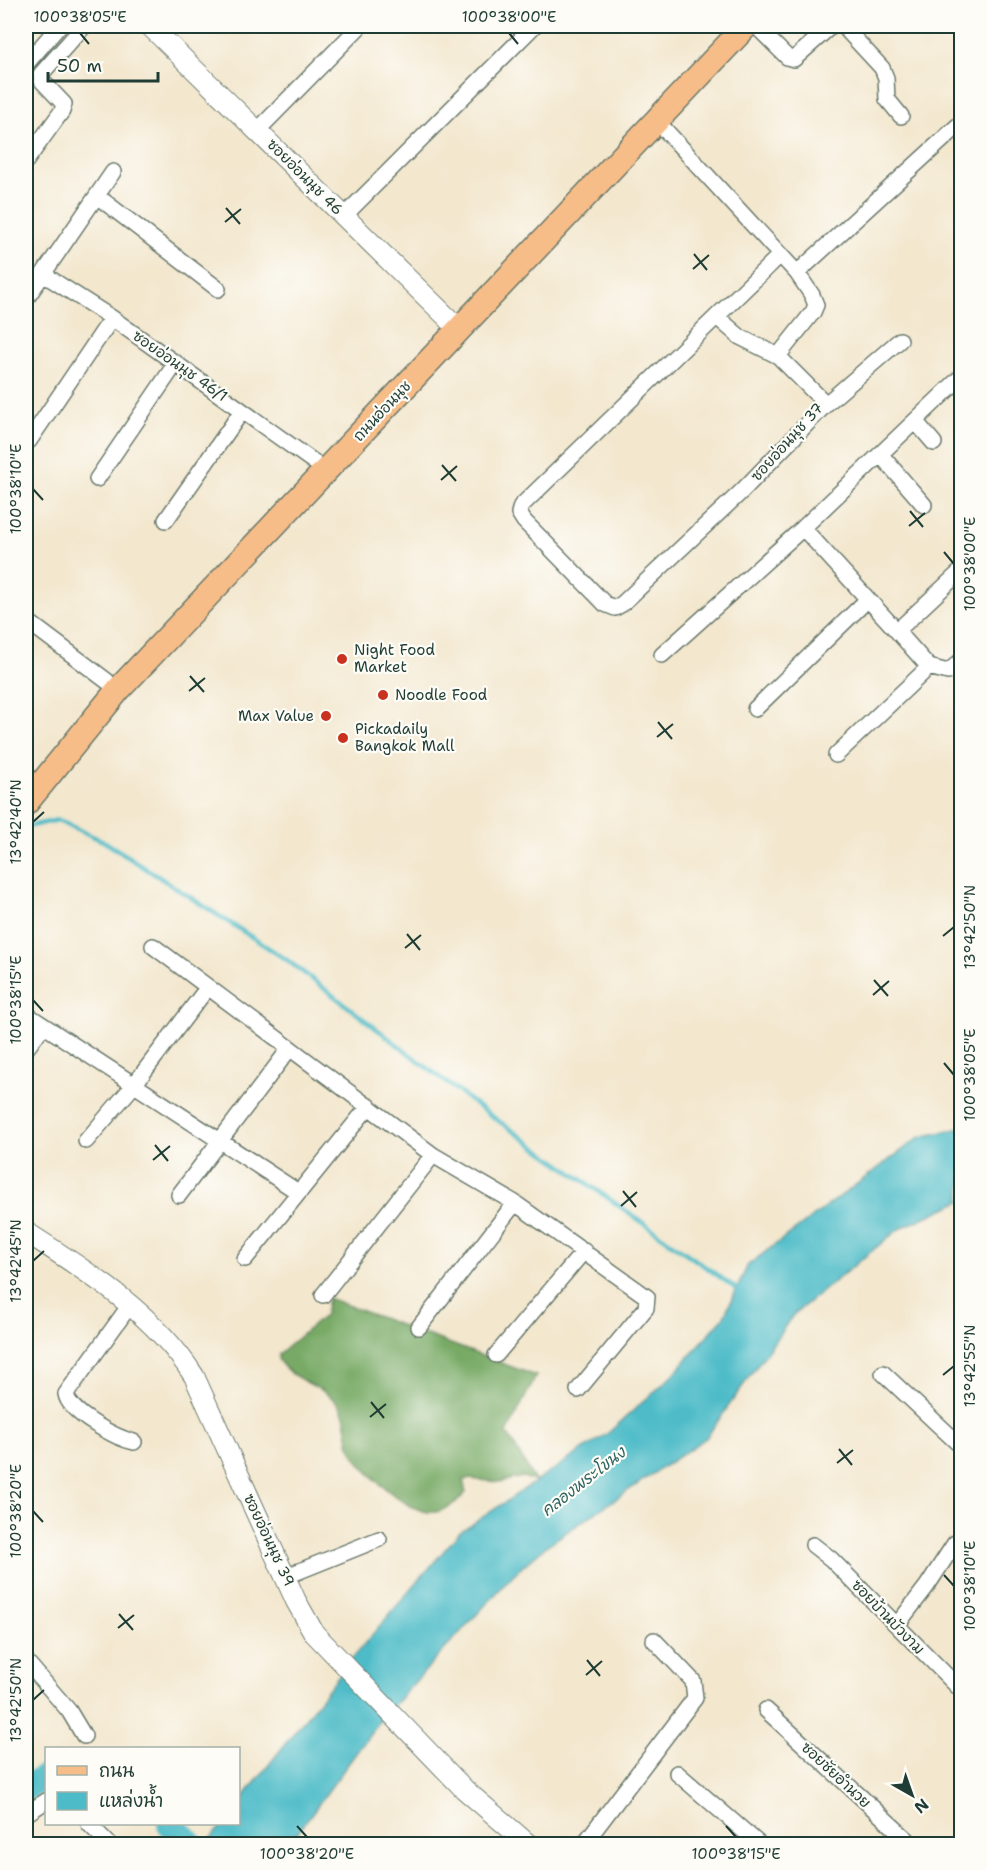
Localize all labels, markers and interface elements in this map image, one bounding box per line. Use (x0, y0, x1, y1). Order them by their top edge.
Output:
text: 100°38'05"E (33, 7, 127, 27)
text: 100°38'00"E (462, 7, 556, 27)
scale bar (48, 45, 158, 83)
text: 50 m (57, 54, 102, 78)
street label: ซอยอ่อนนุช 46 (262, 134, 348, 220)
street label: ซอยอ่อนนุช 46/1 (128, 326, 231, 407)
street label: ถนนอ่อนนุช (349, 376, 416, 446)
street label: ซอยอ่อนนุช 37 (746, 398, 828, 486)
text: 100°38'10"E (6, 444, 26, 534)
text: 100°38'00"E (960, 517, 980, 611)
place label: Night Food Market (354, 640, 435, 677)
marker: Night Food Market (335, 652, 349, 666)
place label: Noodle Food (395, 685, 488, 705)
marker: Noodle Food (376, 688, 390, 702)
place label: Max Value (238, 706, 314, 726)
marker: Max Value (319, 709, 333, 723)
place label: Pickadaily Bangkok Mall (355, 719, 455, 756)
marker: Pickadaily Bangkok Mall (336, 731, 350, 745)
text: 13°42'40"N (6, 779, 26, 865)
text: 13°42'50"N (960, 885, 980, 969)
text: 100°38'15"E (6, 955, 26, 1045)
text: 100°38'05"E (960, 1028, 980, 1122)
text: 13°42'45"N (6, 1219, 26, 1303)
text: 13°42'55"N (960, 1325, 980, 1407)
water label: คลองพระโขนง (537, 1441, 631, 1521)
text: 100°38'20"E (6, 1464, 26, 1558)
street label: ซอยอ่อนนุช 39 (238, 1491, 299, 1590)
text: 100°38'10"E (960, 1541, 980, 1631)
street label: ซอยบ้านบัวงาม (847, 1575, 929, 1659)
text: 13°42'50"N (6, 1658, 26, 1742)
street label: ซอยชัยอำนวย (797, 1737, 875, 1813)
legend (45, 1747, 240, 1825)
text: ถนน (99, 1759, 134, 1783)
north arrow (882, 1765, 942, 1825)
text: แหล่งน้ำ (99, 1784, 163, 1813)
text: N (910, 1794, 933, 1818)
text: 100°38'20"E (260, 1844, 354, 1864)
text: 100°38'15"E (691, 1844, 781, 1864)

